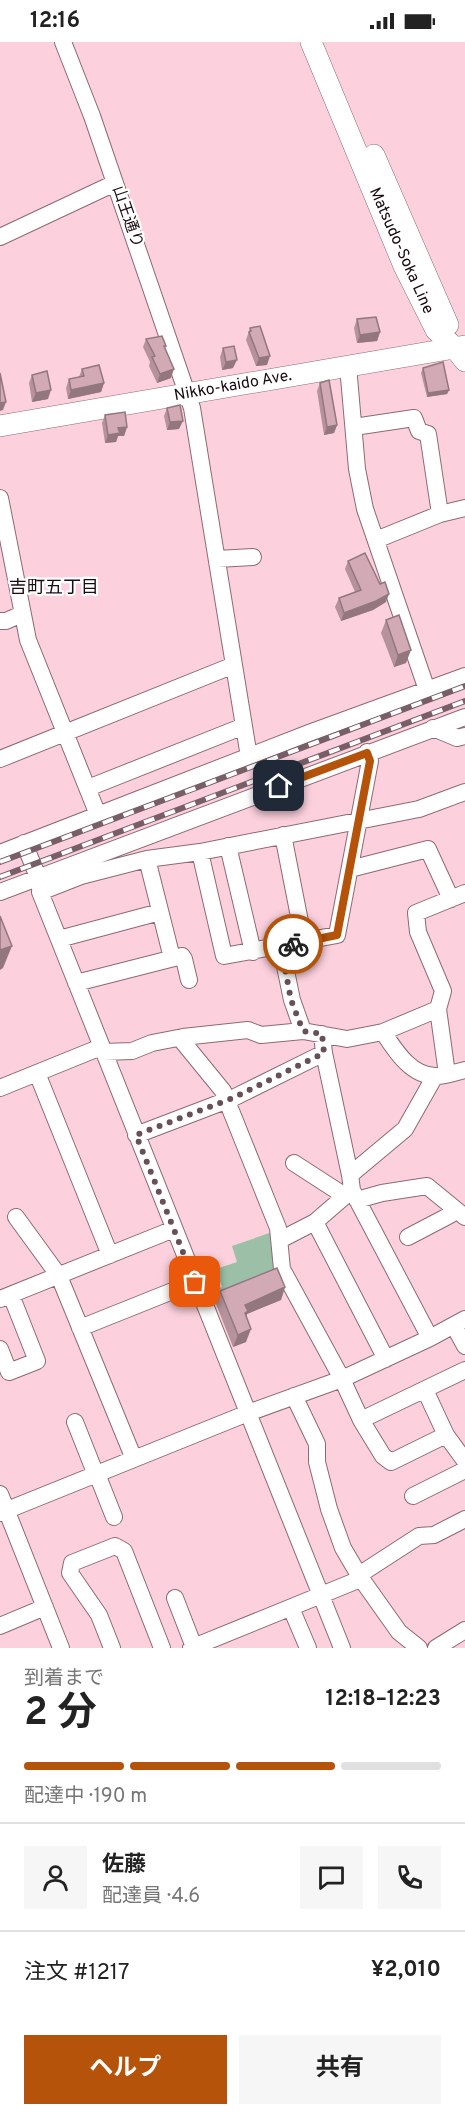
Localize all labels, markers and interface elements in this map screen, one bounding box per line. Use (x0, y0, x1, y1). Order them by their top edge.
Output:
text: 12:16 (30, 8, 80, 35)
street label: 山王通り (107, 183, 147, 251)
street label: Matsudo-Soka Line (364, 185, 438, 317)
street label: Nikko-kaido Ave. (173, 366, 293, 406)
district label: 吉町五丁目 (9, 577, 99, 600)
pin (253, 760, 304, 811)
icon: home (262, 769, 295, 802)
courier (263, 914, 323, 974)
icon: bike (277, 928, 310, 961)
pin (169, 1256, 220, 1307)
icon: bag (178, 1265, 211, 1298)
text: 到着まで (24, 1666, 104, 1692)
text: 12:18–12:23 (326, 1686, 441, 1713)
text: 2 分 (24, 1690, 97, 1739)
text: 配達中 · 190 m (24, 1784, 147, 1810)
button: person (24, 1846, 87, 1909)
button: chat (300, 1846, 363, 1909)
button: phone (378, 1846, 441, 1909)
text: 佐藤 (102, 1852, 146, 1879)
text: 配達員 · 4.6 (102, 1884, 200, 1910)
text: ¥2,010 (371, 1957, 441, 1984)
text: 注文 #1217 (24, 1960, 129, 1987)
button: ヘルプ (24, 2035, 227, 2104)
button: 共有 (239, 2035, 441, 2104)

